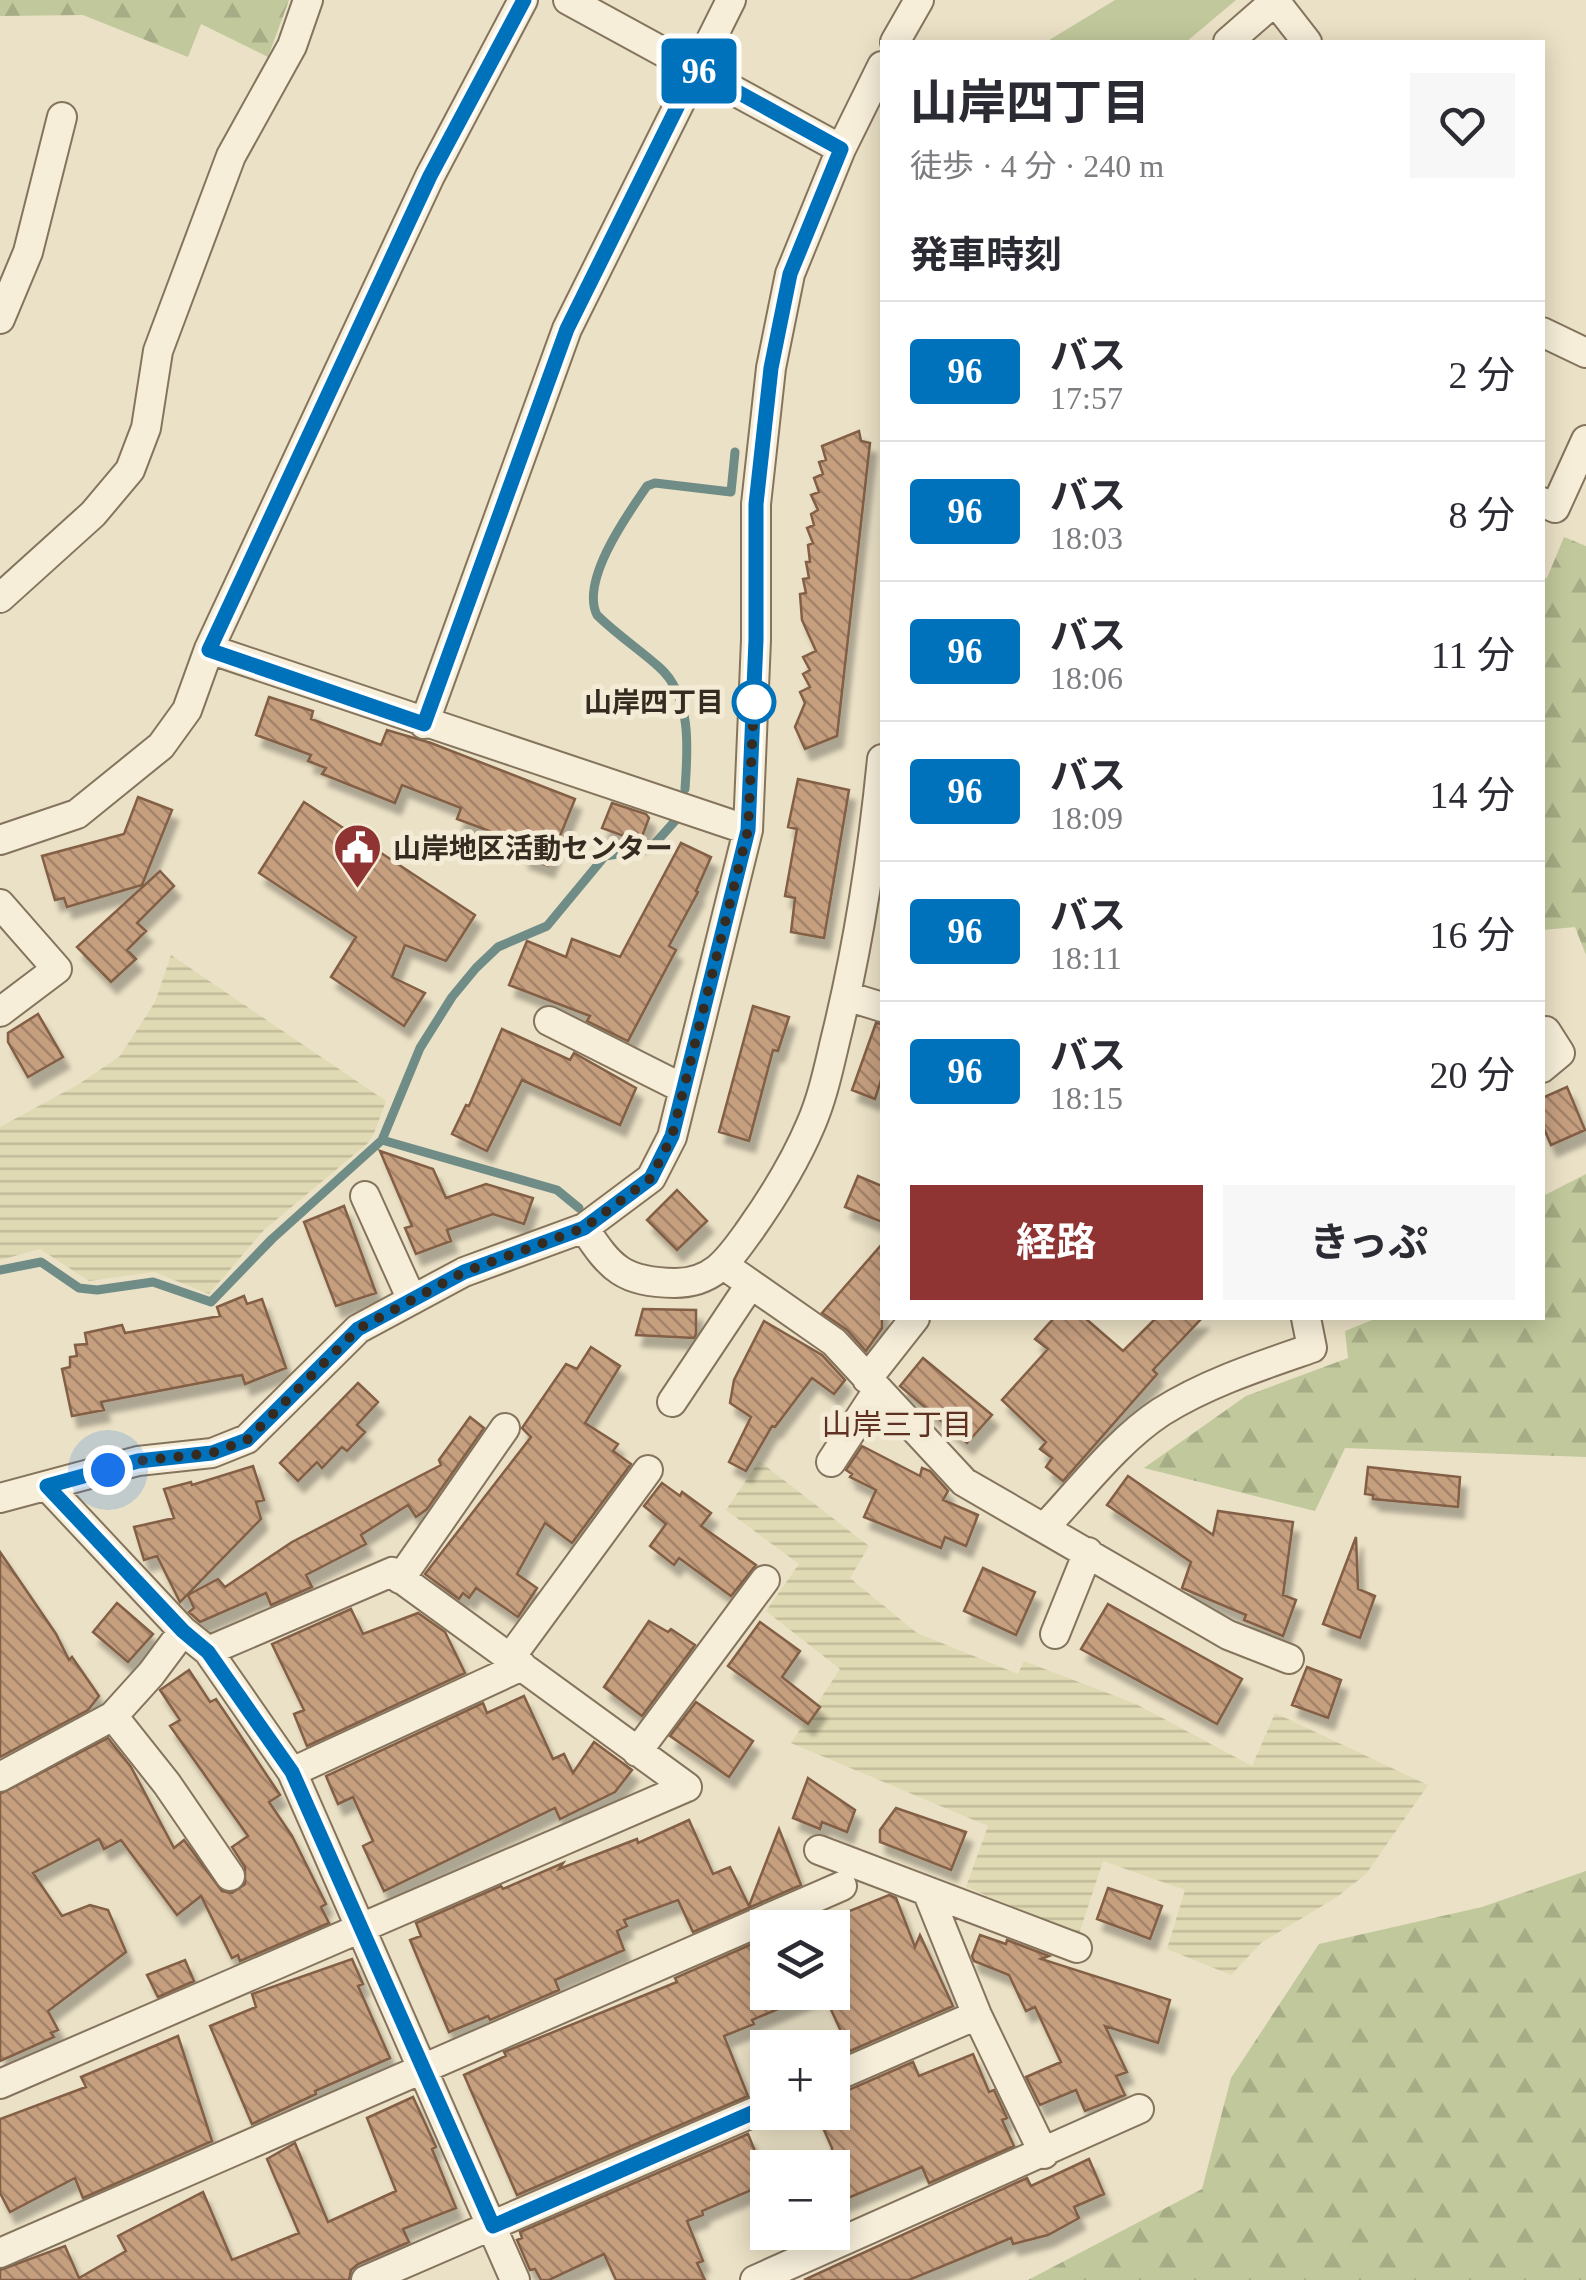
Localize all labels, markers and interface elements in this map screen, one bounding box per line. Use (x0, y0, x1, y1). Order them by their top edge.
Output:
line badge: 96 (654, 38, 744, 104)
text: 96 (682, 52, 717, 91)
button: heart (1410, 73, 1515, 178)
text: 山岸四丁目 (910, 76, 1150, 129)
text: 徒歩 · 4 分 · 240 m (910, 148, 1164, 184)
text: 発車時刻 (910, 234, 1062, 276)
text: バス (1050, 335, 1126, 377)
text: 96 (948, 352, 983, 391)
text: 2 分 (1448, 354, 1515, 396)
text: 17:57 (1050, 380, 1123, 416)
text: バス (1050, 475, 1126, 517)
text: 96 (948, 492, 983, 531)
text: 8 分 (1448, 494, 1515, 536)
text: 18:03 (1050, 520, 1123, 556)
text: バス (1050, 615, 1126, 657)
text: 96 (948, 632, 983, 671)
text: 11 分 (1431, 634, 1515, 676)
text: 18:06 (1050, 660, 1123, 696)
marker: 山岸四丁目 (733, 681, 775, 723)
place label: 山岸四丁目 (584, 687, 724, 718)
text: バス (1050, 755, 1126, 797)
text: 96 (948, 772, 983, 811)
text: 14 分 (1429, 774, 1515, 816)
text: 18:09 (1050, 800, 1123, 836)
public building icon: 山岸地区活動センター (332, 822, 384, 890)
place label: 山岸地区活動センター (393, 833, 673, 864)
text: バス (1050, 895, 1126, 937)
text: 96 (948, 912, 983, 951)
text: 16 分 (1429, 914, 1515, 956)
text: 18:11 (1050, 940, 1122, 976)
text: バス (1050, 1035, 1126, 1077)
text: 96 (948, 1052, 983, 1091)
text: 20 分 (1429, 1054, 1515, 1096)
text: 18:15 (1050, 1080, 1123, 1116)
button: 経路 (910, 1185, 1203, 1300)
button: きっぷ (1223, 1185, 1515, 1300)
district label: 山岸三丁目 (822, 1408, 972, 1441)
your location (83, 1445, 133, 1495)
map controls (750, 1910, 850, 2250)
button: layers (750, 1910, 850, 2010)
button: + (750, 2030, 850, 2130)
button: − (750, 2150, 850, 2250)

